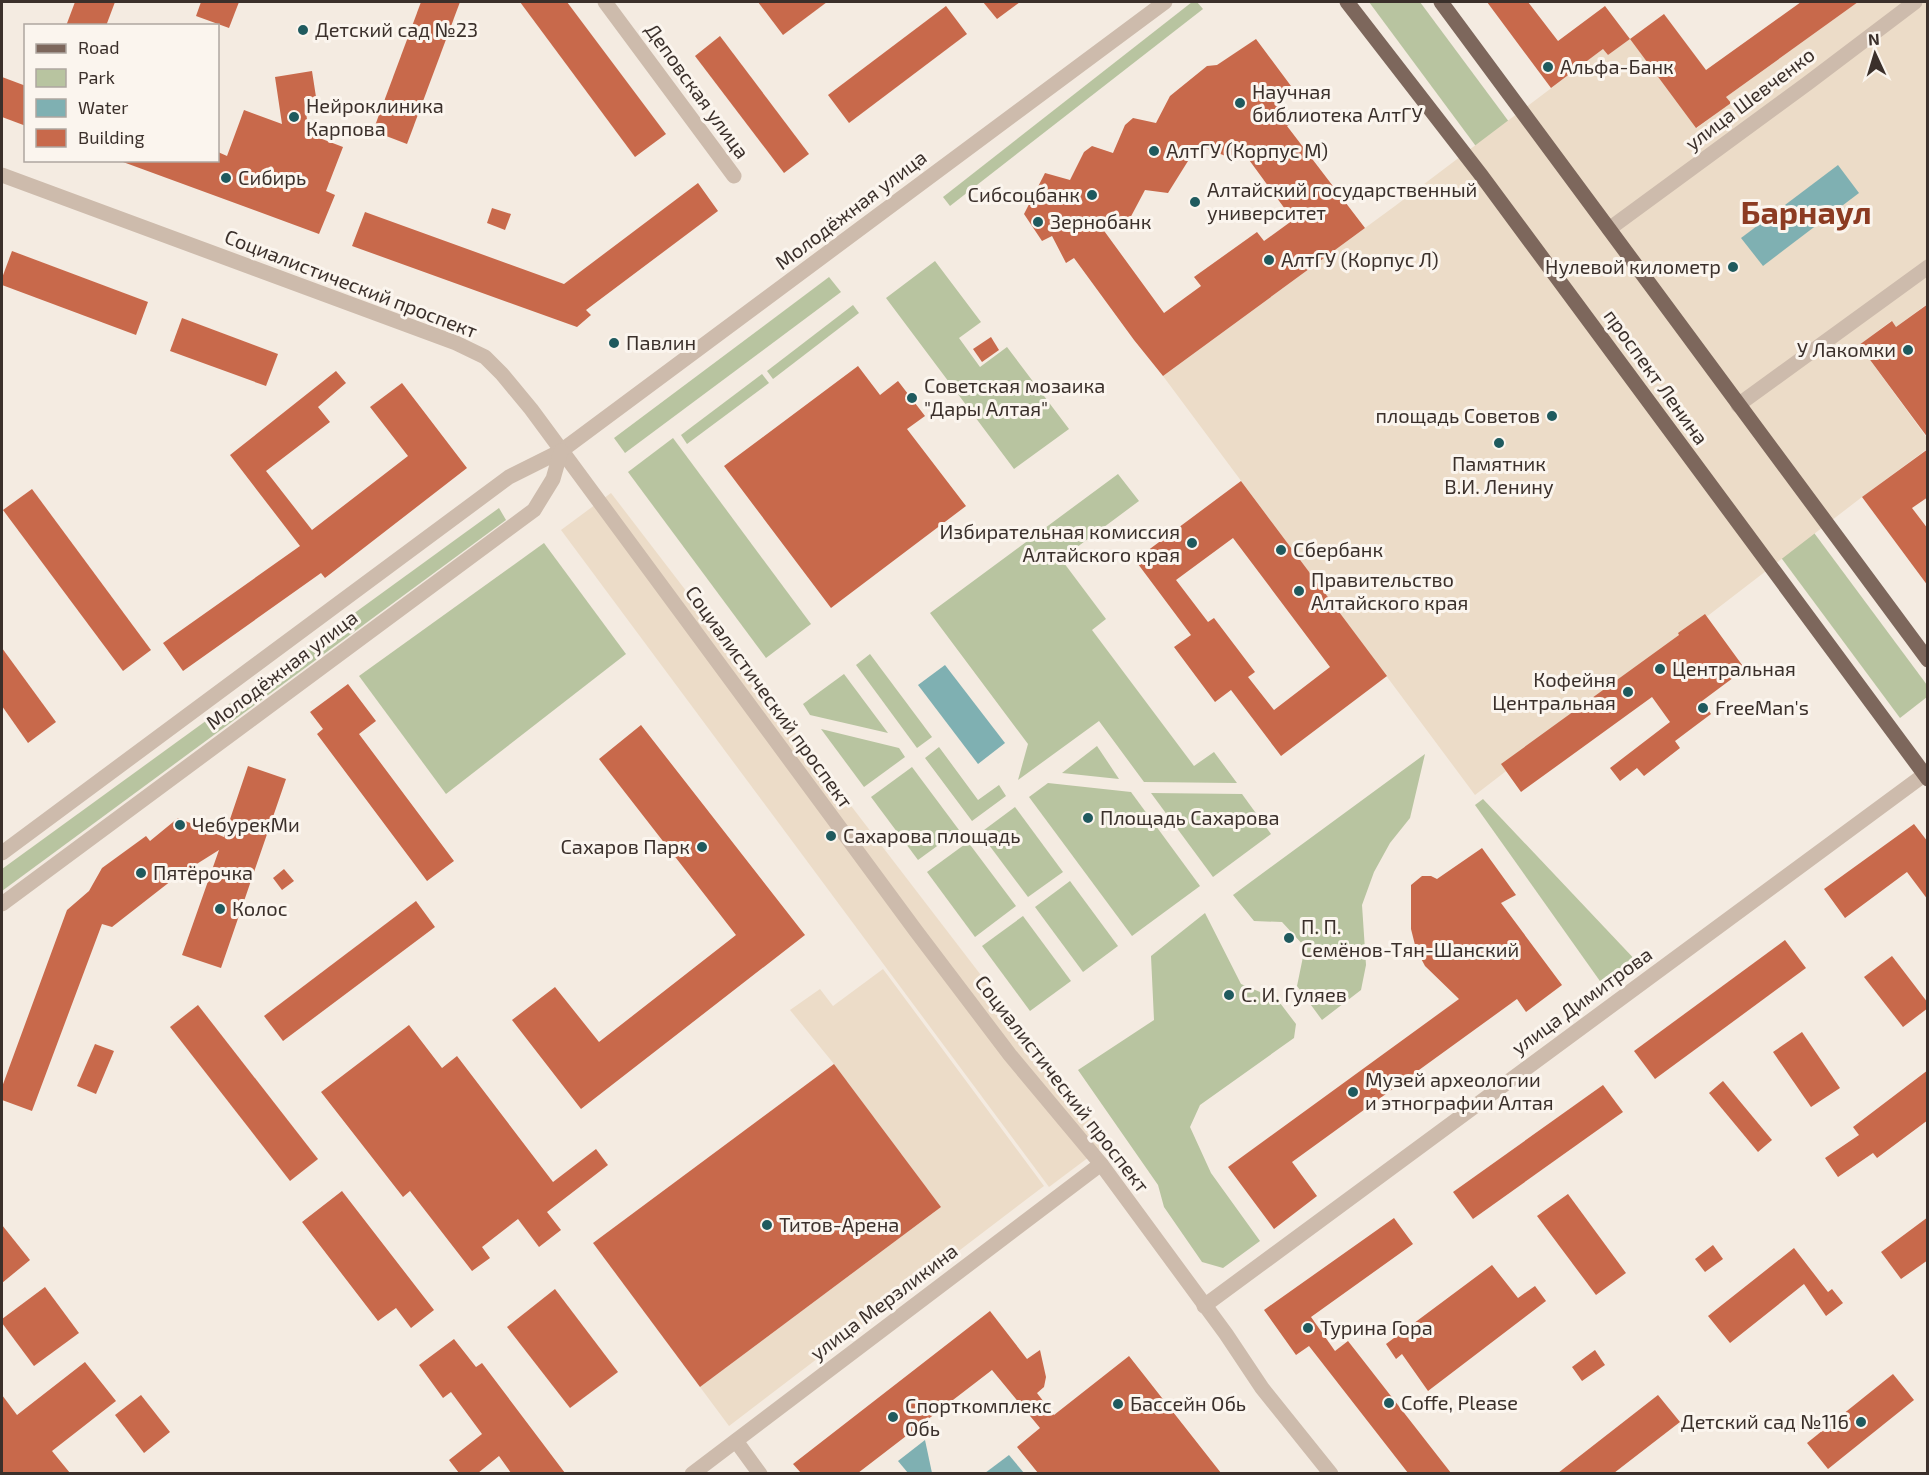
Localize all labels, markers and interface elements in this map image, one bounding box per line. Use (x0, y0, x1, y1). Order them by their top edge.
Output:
place label: Детский сад №23 (315, 17, 478, 41)
street label: Деповская улица (640, 18, 755, 163)
marker: Детский сад №23 (296, 23, 310, 37)
legend (24, 24, 219, 162)
north arrow (1845, 24, 1905, 84)
text: N (1867, 29, 1880, 48)
text: Road (78, 36, 119, 58)
street label: улица Шевченко (1680, 42, 1819, 156)
place label: Альфа-Банк (1560, 54, 1674, 78)
marker: Альфа-Банк (1541, 60, 1555, 74)
text: Park (78, 66, 115, 88)
place label: Научная библиотека АлтГУ (1252, 79, 1423, 126)
place label: Нейроклиника Карпова (306, 93, 444, 140)
text: Water (78, 96, 128, 118)
marker: Научная библиотека АлтГУ (1233, 96, 1247, 110)
marker: Нейроклиника Карпова (287, 110, 301, 124)
text: Building (78, 126, 145, 148)
place label: АлтГУ (Корпус М) (1166, 138, 1328, 163)
street label: Молодёжная улица (770, 144, 931, 275)
marker: АлтГУ (Корпус М) (1147, 144, 1161, 158)
place label: Сибирь (238, 165, 306, 189)
marker: Сибирь (219, 171, 233, 185)
place label: Алтайский государственный университет (1207, 177, 1477, 225)
place label: Сибсоцбанк (968, 182, 1080, 206)
marker: Сибсоцбанк (1085, 188, 1099, 202)
district label: Барнаул (1740, 192, 1872, 231)
marker: Алтайский государственный университет (1188, 195, 1202, 209)
place label: Зернобанк (1050, 209, 1152, 233)
marker: Зернобанк (1031, 215, 1045, 229)
street label: Социалистический проспект (222, 224, 481, 343)
place label: АлтГУ (Корпус Л) (1281, 247, 1439, 272)
marker: АлтГУ (Корпус Л) (1262, 253, 1276, 267)
place label: Нулевой километр (1545, 254, 1721, 279)
marker: Нулевой километр (1726, 260, 1740, 274)
street label: проспект Ленина (1600, 304, 1714, 449)
place label: Павлин (626, 330, 696, 354)
marker: Павлин (607, 336, 621, 350)
place label: У Лакомки (1797, 337, 1896, 361)
marker: У Лакомки (1901, 343, 1915, 357)
place label: Советская мозаика "Дары Алтая" (924, 373, 1105, 420)
marker: Советская мозаика "Дары Алтая" (905, 391, 919, 405)
place label: площадь Советов (1375, 403, 1540, 427)
marker: площадь Советов (1545, 409, 1559, 423)
marker: Памятник В.И. Ленину (1492, 436, 1506, 450)
place label: Памятник В.И. Ленину (1444, 451, 1554, 499)
place label: Избирательная комиссия Алтайского края (939, 519, 1180, 566)
marker: Избирательная комиссия Алтайского края (1185, 536, 1199, 550)
place label: Сбербанк (1293, 537, 1384, 561)
marker: Сбербанк (1274, 543, 1288, 557)
place label: Правительство Алтайского края (1311, 567, 1468, 614)
street label: Социалистический проспект (681, 581, 859, 812)
marker: Правительство Алтайского края (1292, 584, 1306, 598)
street label: Молодёжная улица (201, 604, 362, 735)
place label: Центральная (1672, 656, 1796, 680)
marker: Центральная (1653, 662, 1667, 676)
place label: Кофейня Центральная (1492, 667, 1616, 714)
marker: Кофейня Центральная (1621, 685, 1635, 699)
place label: FreeMan's (1715, 695, 1809, 719)
marker: FreeMan's (1696, 701, 1710, 715)
place label: Площадь Сахарова (1100, 805, 1280, 829)
marker: Площадь Сахарова (1081, 811, 1095, 825)
place label: ЧебурекМи (192, 812, 300, 837)
marker: ЧебурекМи (173, 818, 187, 832)
place label: Сахарова площадь (843, 823, 1021, 847)
marker: Сахарова площадь (824, 829, 838, 843)
place label: Сахаров Парк (560, 834, 690, 858)
marker: Сахаров Парк (695, 840, 709, 854)
place label: Пятёрочка (153, 860, 253, 884)
marker: Пятёрочка (134, 866, 148, 880)
place label: Колос (232, 896, 288, 920)
marker: Колос (213, 902, 227, 916)
place label: П. П. Семёнов-Тян-Шанский (1301, 914, 1519, 961)
marker: П. П. Семёнов-Тян-Шанский (1282, 931, 1296, 945)
street label: улица Димитрова (1507, 941, 1657, 1060)
street label: Социалистический проспект (971, 970, 1155, 1197)
place label: С. И. Гуляев (1241, 982, 1347, 1007)
marker: С. И. Гуляев (1222, 988, 1236, 1002)
place label: Музей археологии и этнографии Алтая (1365, 1067, 1554, 1114)
marker: Музей археологии и этнографии Алтая (1346, 1085, 1360, 1099)
place label: Титов-Арена (779, 1212, 899, 1236)
marker: Титов-Арена (760, 1218, 774, 1232)
street label: улица Мерзликина (805, 1238, 962, 1365)
place label: Турина Гора (1320, 1315, 1433, 1340)
marker: Турина Гора (1301, 1321, 1315, 1335)
place label: Coffe, Please (1401, 1390, 1518, 1414)
place label: Бассейн Обь (1130, 1391, 1246, 1415)
place label: Спорткомплекс Обь (905, 1393, 1052, 1440)
marker: Coffe, Please (1382, 1396, 1396, 1410)
marker: Бассейн Обь (1111, 1397, 1125, 1411)
place label: Детский сад №116 (1681, 1409, 1849, 1433)
marker: Спорткомплекс Обь (886, 1410, 900, 1424)
marker: Детский сад №116 (1854, 1415, 1868, 1429)

